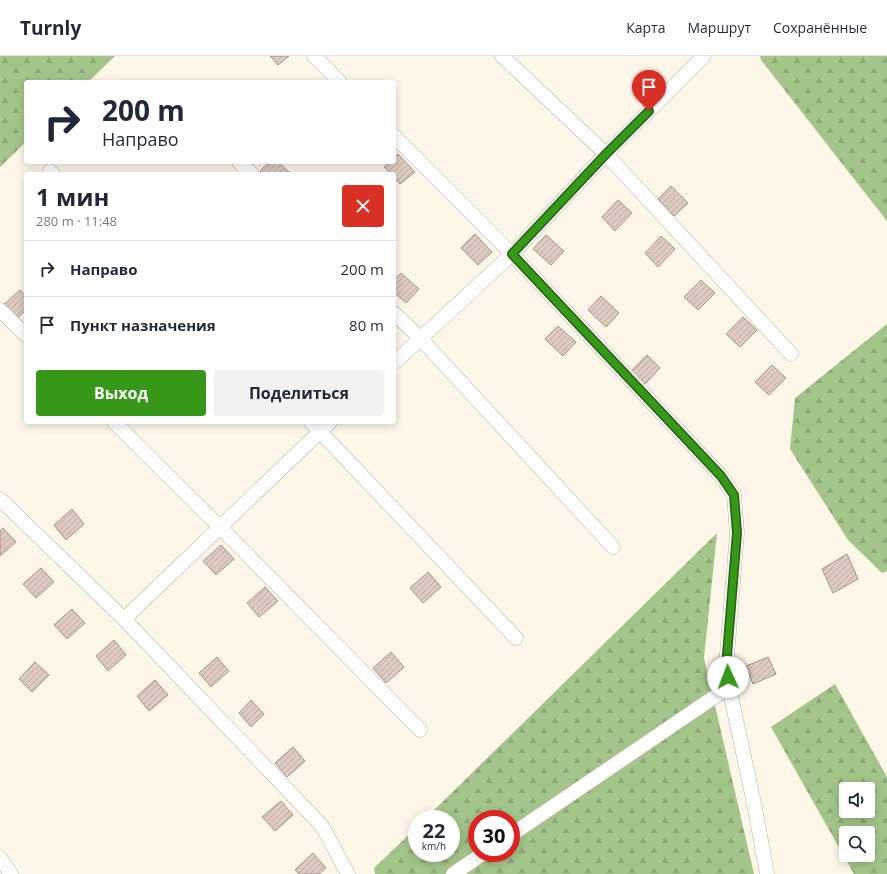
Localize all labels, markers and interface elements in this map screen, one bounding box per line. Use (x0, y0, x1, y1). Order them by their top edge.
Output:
text: Turnly (20, 15, 81, 41)
text: Карта (626, 18, 665, 37)
text: Маршрут (687, 18, 751, 37)
text: Сохранённые (773, 18, 867, 37)
pin (632, 70, 666, 111)
icon: arrive (638, 76, 660, 98)
text: 200 m (102, 91, 185, 129)
icon: right (36, 96, 88, 148)
text: Направо (102, 127, 179, 151)
text: 1 мин (36, 180, 109, 213)
button: close (342, 185, 384, 227)
text: 280 m · 11:48 (36, 212, 117, 230)
icon: right (36, 258, 58, 280)
text: Направо (70, 259, 138, 279)
text: 200 m (340, 259, 384, 279)
icon: arrive (36, 314, 58, 336)
text: Пункт назначения (70, 315, 216, 335)
text: 80 m (349, 315, 384, 335)
button: Выход (36, 370, 206, 416)
button: Поделиться (214, 370, 384, 416)
position arrow (707, 656, 749, 698)
map controls (839, 782, 875, 862)
button: sound (839, 782, 875, 818)
speed limit sign: 30 (468, 810, 520, 862)
text: 22 (423, 817, 445, 844)
button: search (839, 826, 875, 862)
text: km/h (422, 839, 446, 853)

